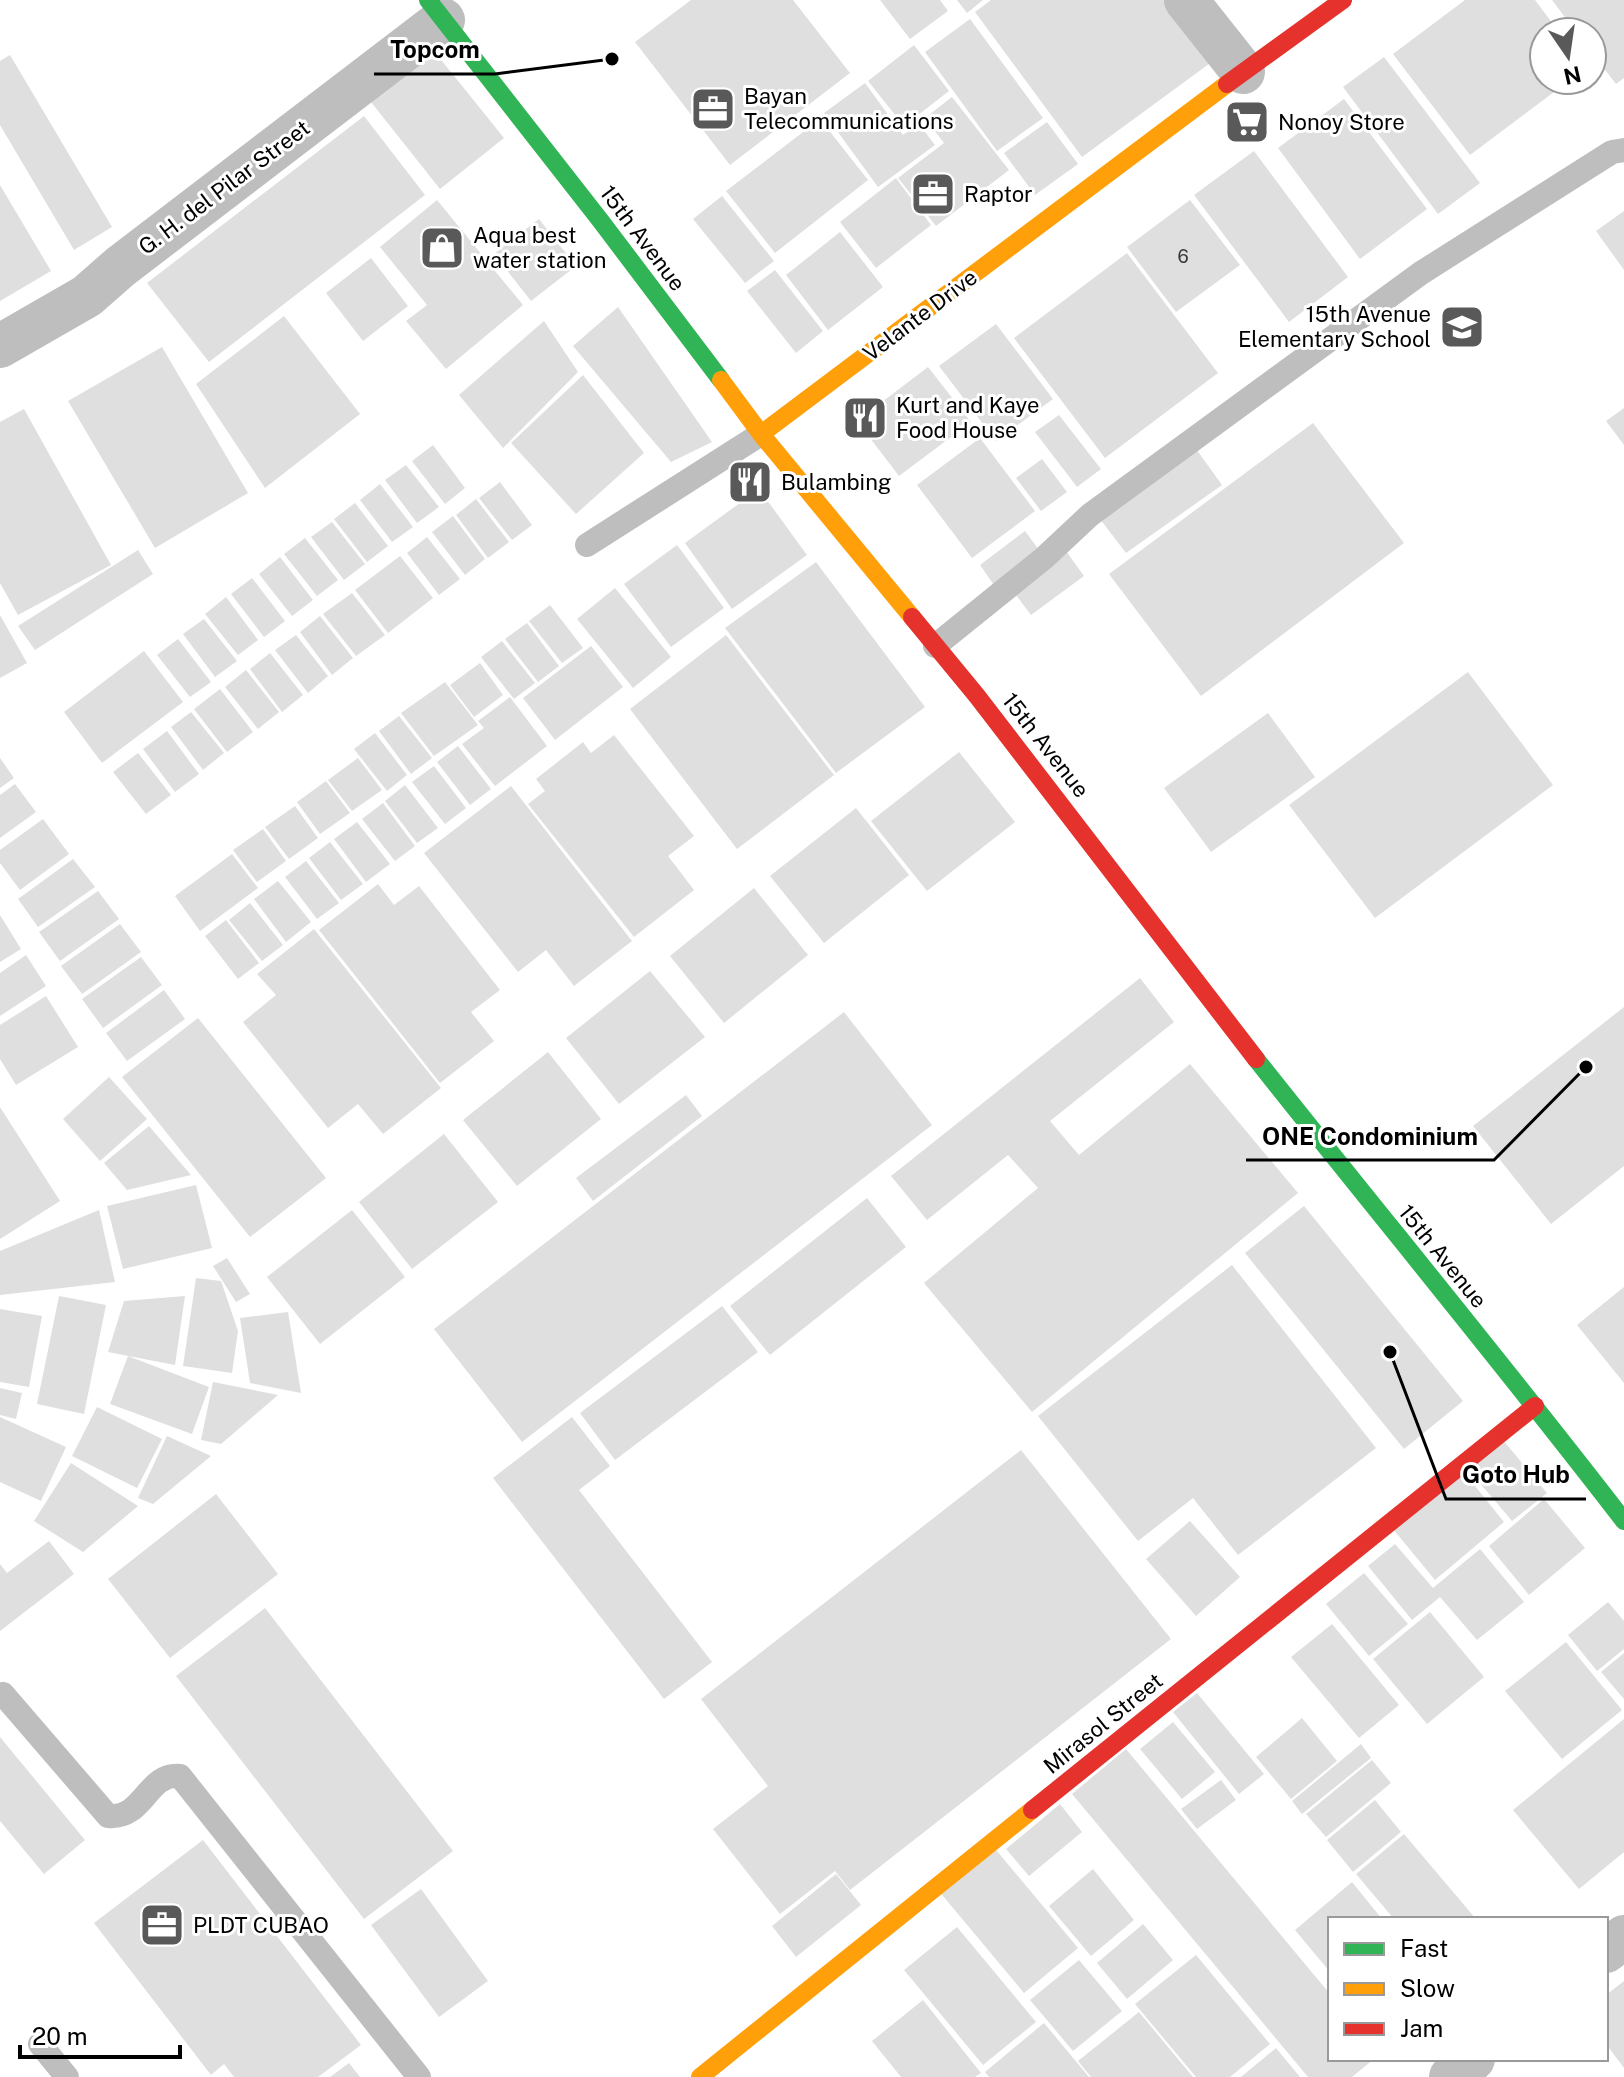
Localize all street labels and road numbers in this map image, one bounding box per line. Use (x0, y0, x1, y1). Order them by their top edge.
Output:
street label: G. H. del Pilar Street (133, 114, 315, 260)
street label: 15th Avenue (595, 180, 691, 296)
street label: Velante Drive (858, 264, 982, 366)
street label: 15th Avenue (997, 688, 1095, 802)
street label: 15th Avenue (1394, 1199, 1492, 1313)
street label: Mirasol Street (1038, 1667, 1168, 1779)

